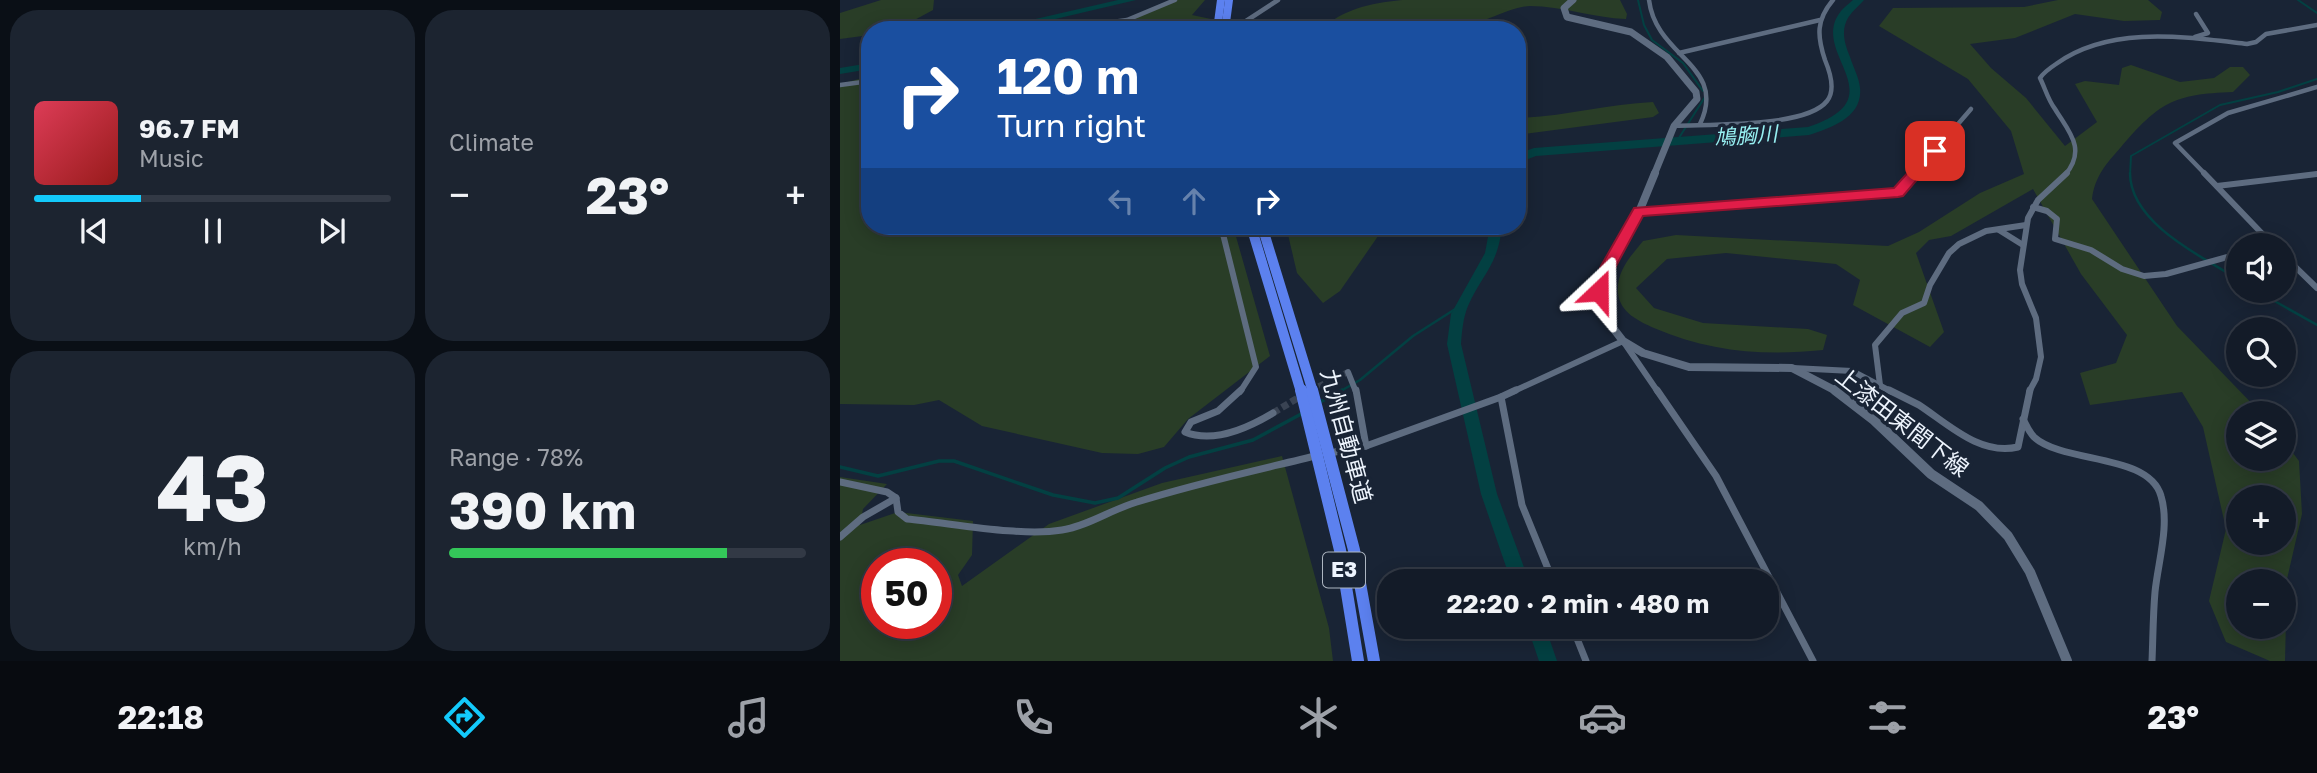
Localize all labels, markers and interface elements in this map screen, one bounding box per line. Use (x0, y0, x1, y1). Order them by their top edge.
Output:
text: 120 m (997, 46, 1139, 105)
icon: right (882, 49, 973, 140)
text: Turn right (997, 106, 1146, 144)
text: 96.7 FM (139, 113, 240, 144)
water label: 鳩胸川 (1714, 120, 1780, 150)
pin (1905, 121, 1965, 181)
text: Climate (449, 128, 534, 156)
icon: arrive (1916, 132, 1954, 170)
text: Music (139, 144, 204, 172)
text: 23° (586, 163, 669, 225)
text: − (449, 172, 470, 217)
text: + (785, 172, 806, 217)
icon: left (1102, 182, 1140, 220)
icon: ahead (1175, 182, 1213, 220)
icon: right (1248, 182, 1286, 220)
icon: previous (75, 212, 113, 250)
icon: pause (194, 212, 232, 250)
icon: next (313, 212, 351, 250)
map controls (2226, 233, 2296, 639)
button: sound (2226, 233, 2296, 303)
position arrow (1562, 254, 1636, 328)
button: search (2226, 317, 2296, 387)
street label: 上漆田東間下線 (1831, 361, 1975, 482)
street label: 九州自動車道 (1316, 365, 1378, 506)
button: layers (2226, 401, 2296, 471)
text: 43 (156, 432, 269, 541)
text: Range · 78% (449, 443, 583, 471)
text: 390 km (449, 478, 636, 540)
button: + (2226, 485, 2296, 555)
text: km/h (183, 532, 242, 560)
speed limit sign: 50 (861, 548, 952, 639)
road number: E3 (1323, 552, 1365, 588)
button: − (2226, 569, 2296, 639)
text: 22:20 · 2 min · 480 m (1447, 588, 1709, 619)
icon: directions (440, 693, 489, 742)
icon: music (724, 693, 773, 742)
icon: phone (1009, 693, 1058, 742)
icon: climate (1294, 693, 1343, 742)
icon: car (1578, 693, 1627, 742)
icon: filters (1863, 693, 1912, 742)
text: 22:18 (118, 698, 204, 736)
text: 23° (2148, 698, 2199, 736)

